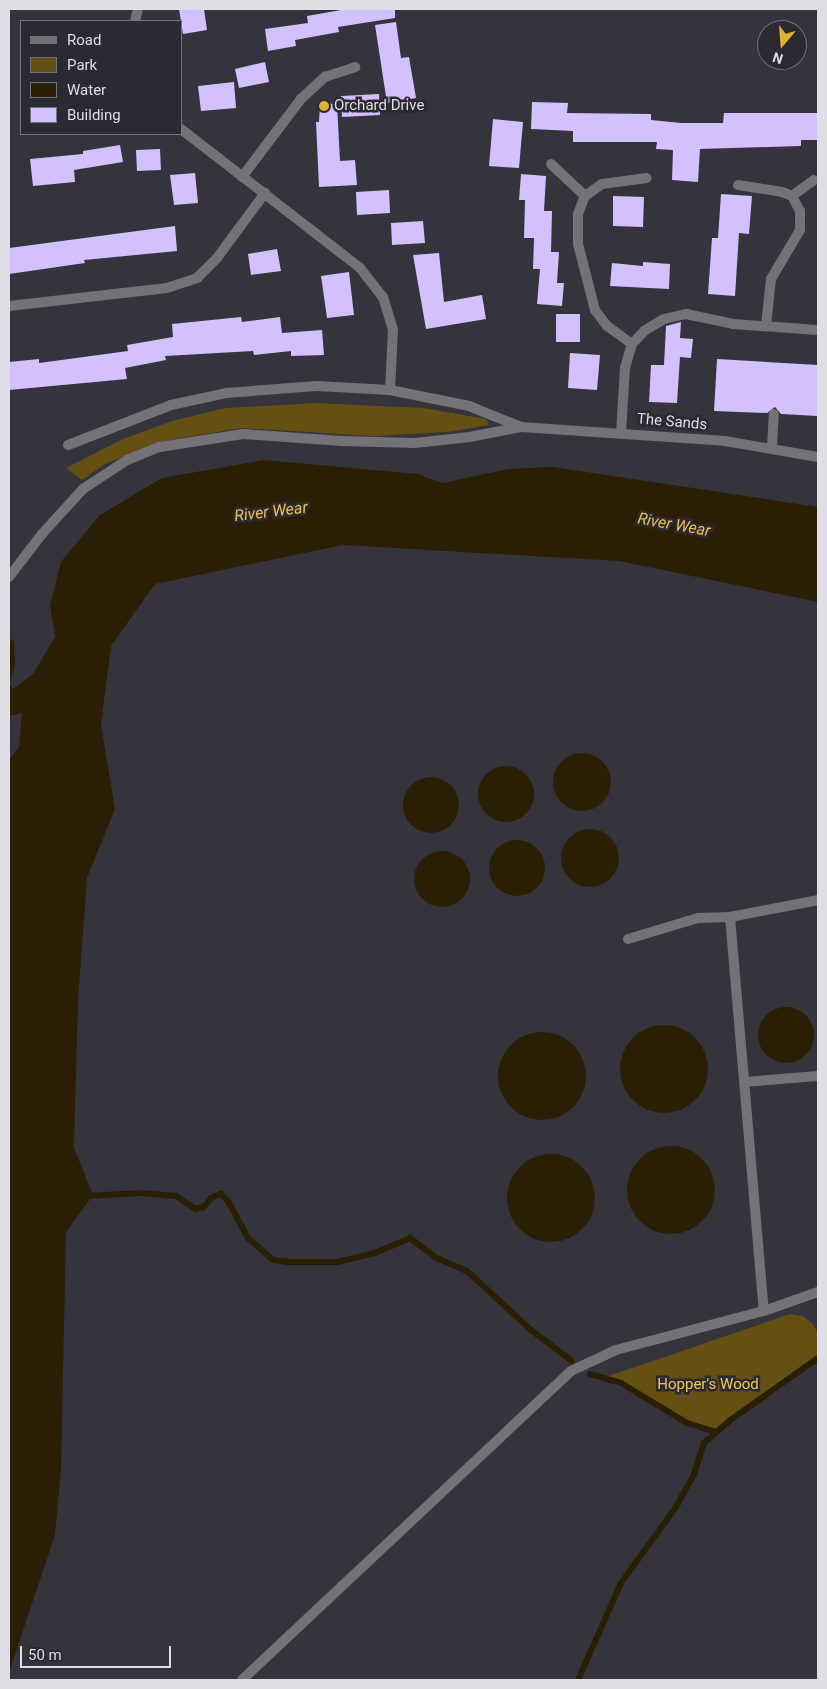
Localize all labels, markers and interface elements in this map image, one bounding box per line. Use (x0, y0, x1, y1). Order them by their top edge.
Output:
legend (20, 20, 182, 135)
north arrow (757, 20, 807, 70)
text: Road (67, 31, 101, 49)
text: N (771, 49, 785, 67)
text: Park (67, 56, 97, 74)
text: Water (67, 81, 106, 99)
place label: Orchard Drive (334, 97, 424, 115)
marker: Orchard Drive (318, 100, 330, 112)
text: Building (67, 106, 121, 124)
street label: The Sands (636, 410, 708, 434)
water label: River Wear (233, 498, 309, 526)
water label: River Wear (636, 509, 712, 541)
park label: Hopper's Wood (657, 1376, 759, 1394)
scale bar (22, 1636, 174, 1668)
text: 50 m (28, 1646, 62, 1664)

